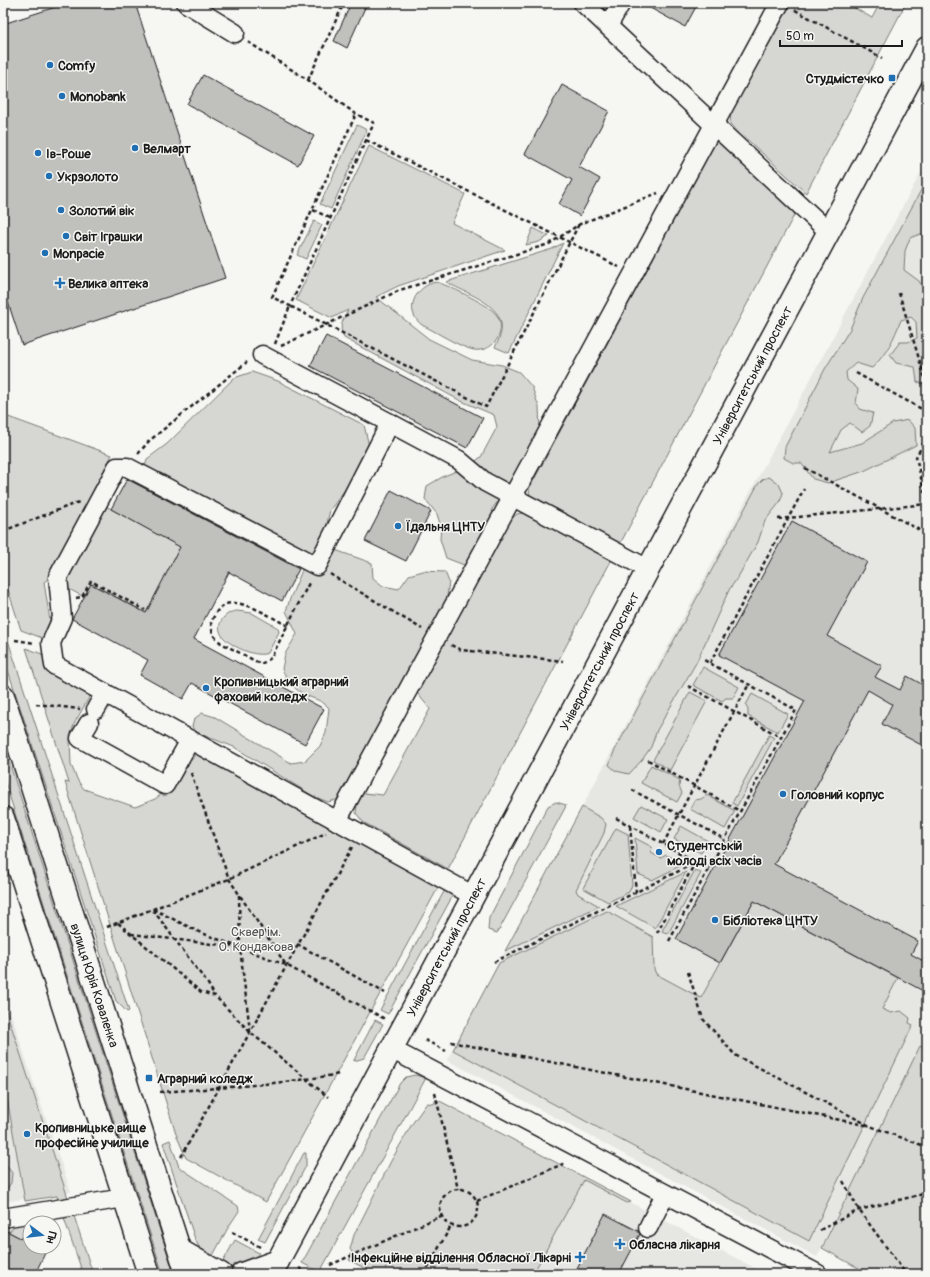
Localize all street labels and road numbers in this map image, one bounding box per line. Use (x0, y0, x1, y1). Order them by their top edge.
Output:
street label: Університетський проспект (710, 303, 796, 447)
street label: Університетський проспект (557, 589, 643, 733)
street label: Університетський проспект (404, 875, 490, 1019)
street label: вулиця Юрія Коваленка (66, 921, 122, 1049)

